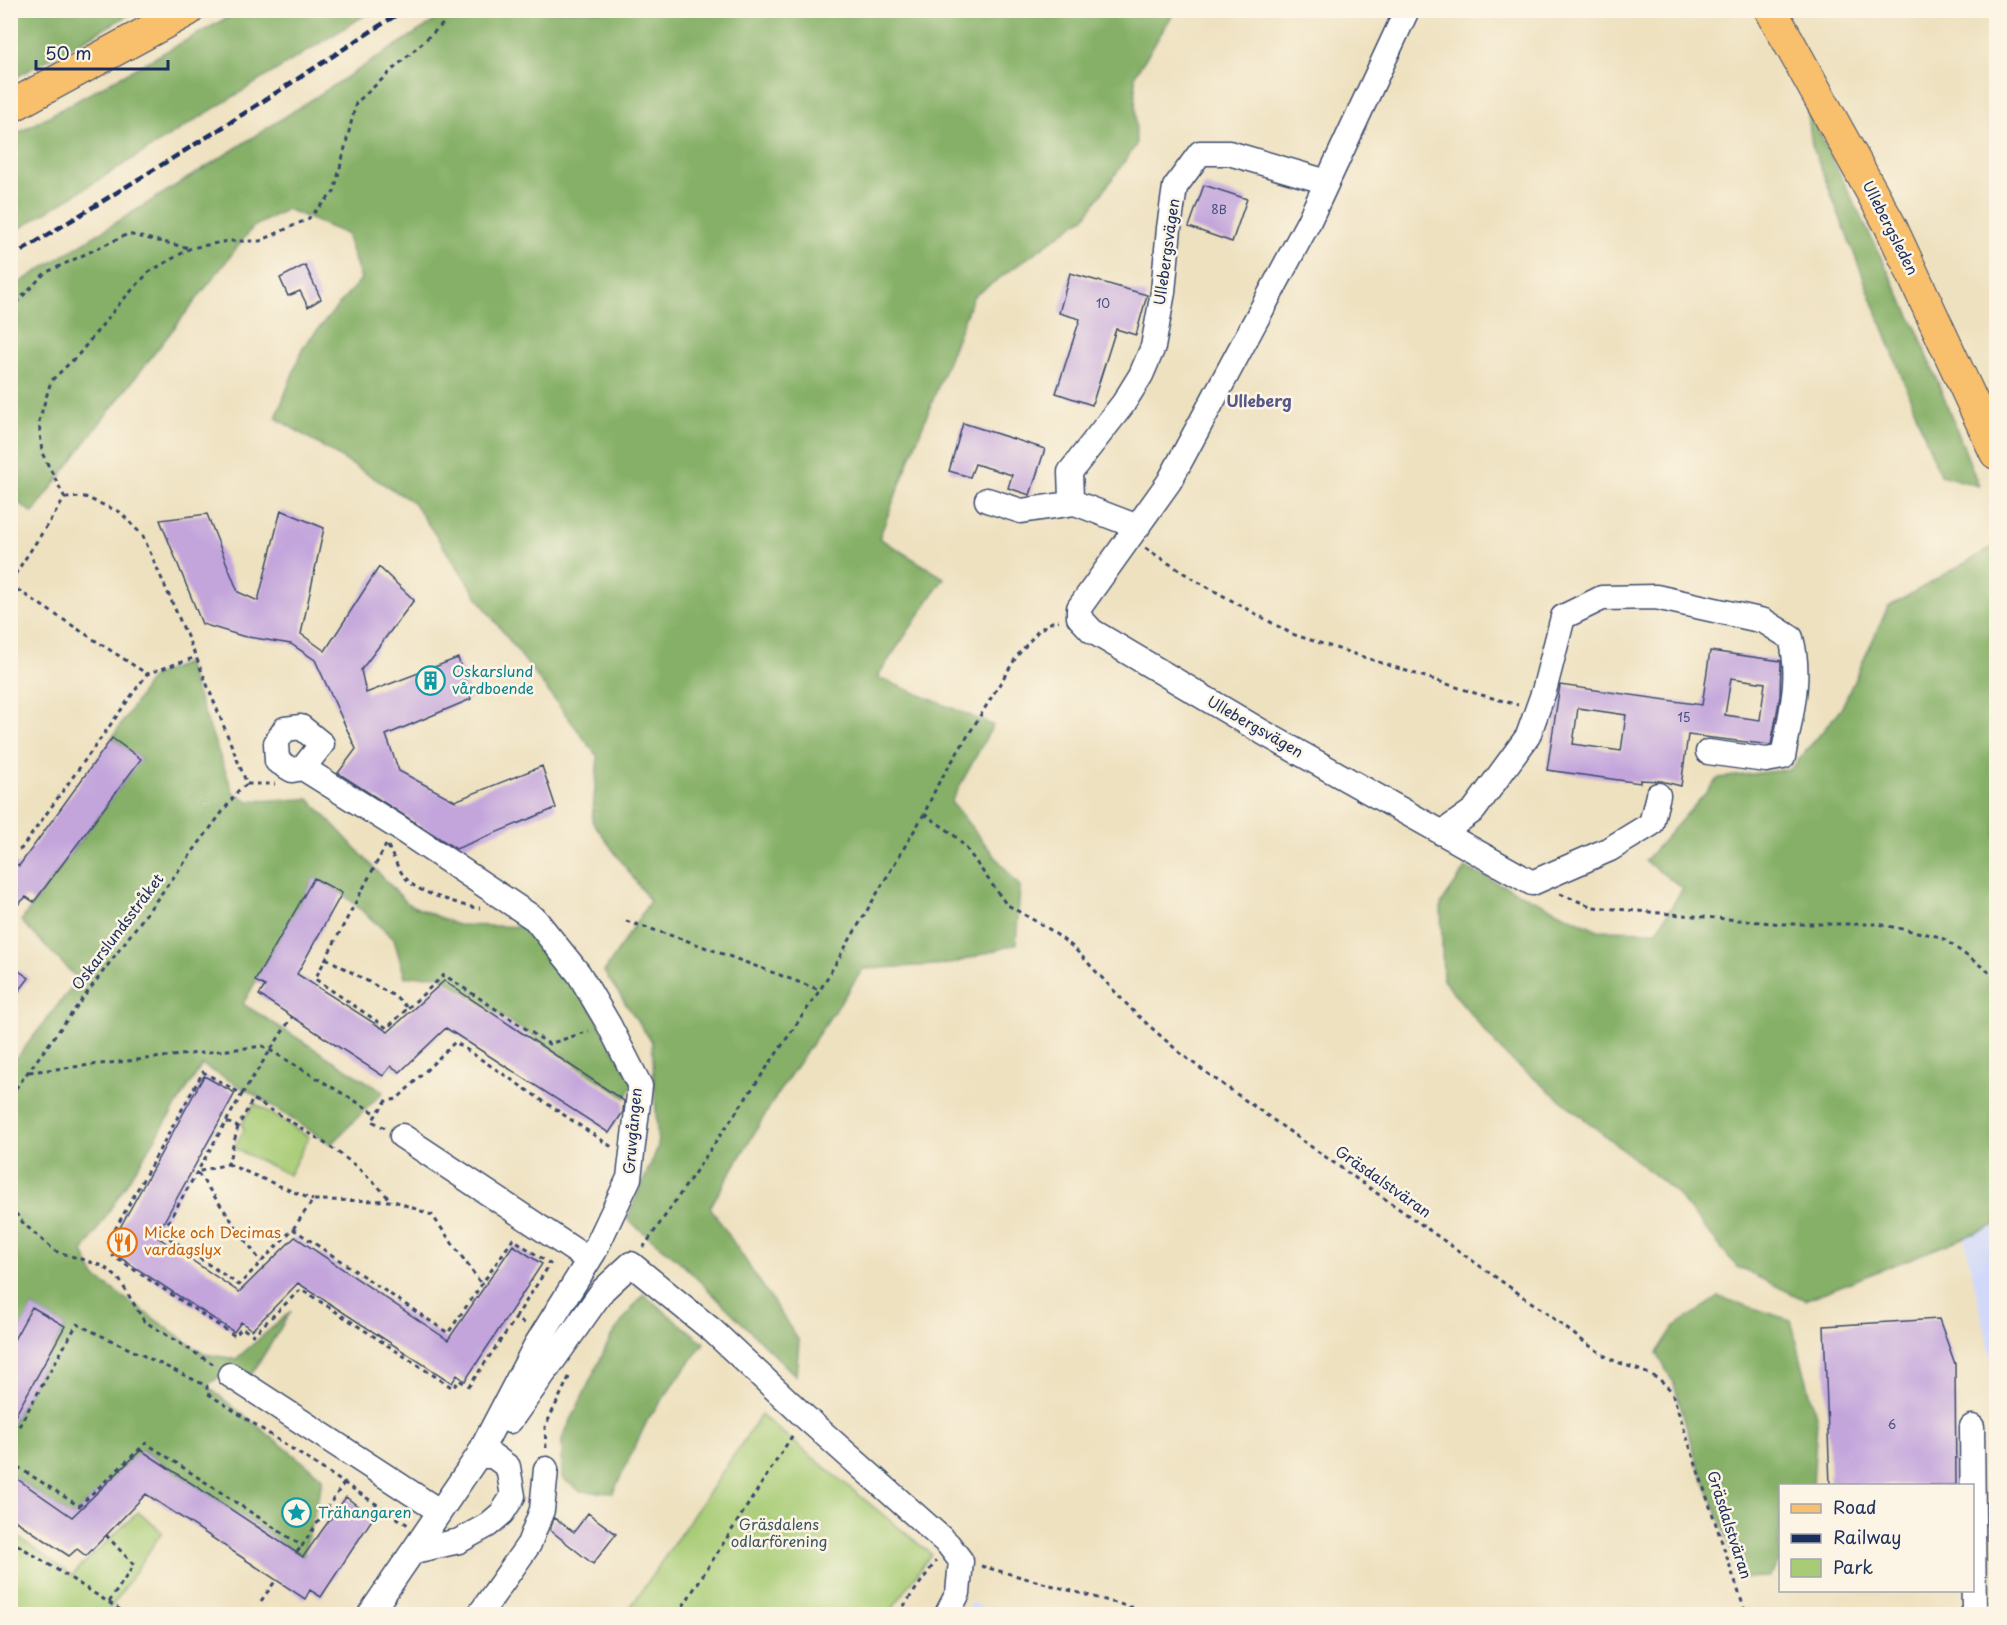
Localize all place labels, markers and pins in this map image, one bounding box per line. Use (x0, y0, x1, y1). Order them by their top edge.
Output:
place label: Oskarslund vårdboende (452, 659, 534, 699)
building icon: Oskarslund vårdboende (415, 665, 447, 697)
place label: Micke och Decimas vardagslyx (144, 1220, 281, 1260)
restaurant icon: Micke och Decimas vardagslyx (107, 1226, 139, 1258)
place icon: Trähangaren (281, 1497, 313, 1529)
place label: Trähangaren (318, 1500, 412, 1523)

